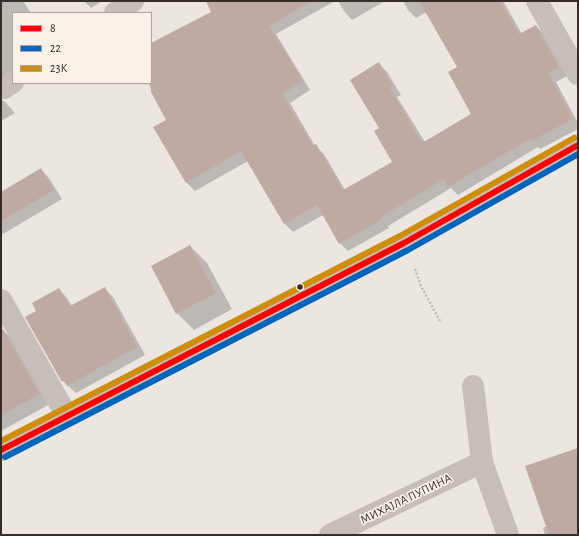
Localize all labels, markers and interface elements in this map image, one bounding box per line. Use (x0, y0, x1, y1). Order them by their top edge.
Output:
legend (12, 12, 152, 84)
text: 8 (50, 22, 56, 34)
text: 22 (50, 42, 61, 54)
text: 23К (50, 62, 67, 74)
unlabelled marker (295, 282, 305, 292)
street label: МИХАЈЛА ПУПИНА (358, 471, 454, 527)

